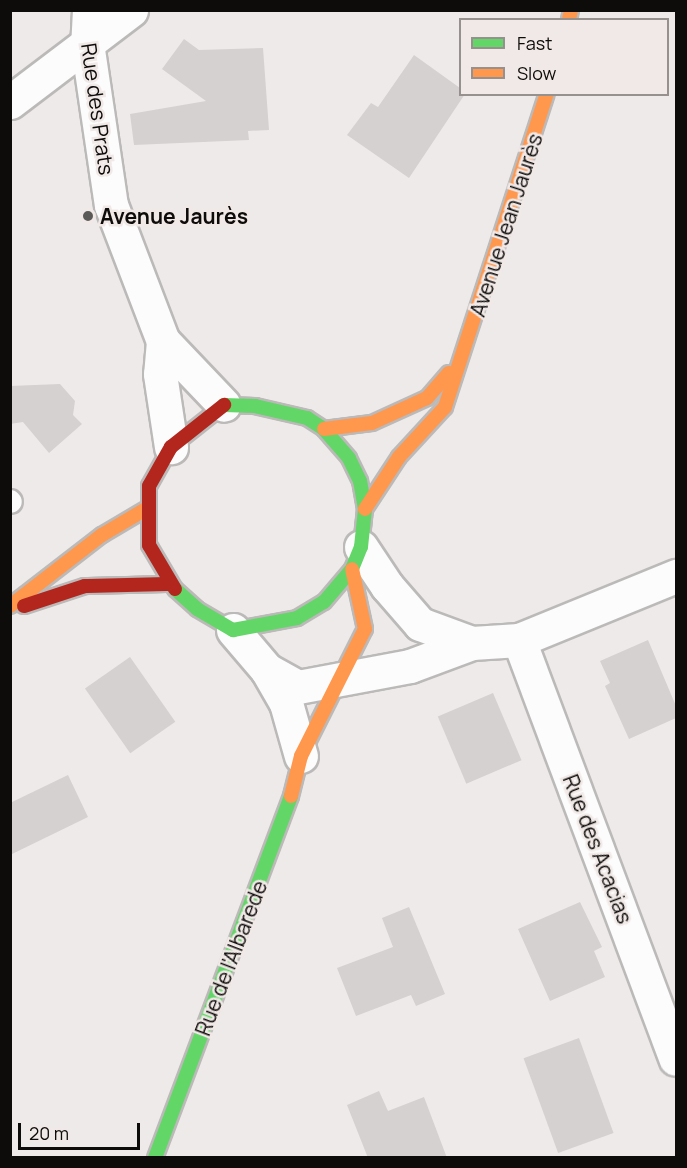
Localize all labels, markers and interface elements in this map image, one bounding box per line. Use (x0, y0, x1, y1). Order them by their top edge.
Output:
legend (459, 18, 669, 96)
text: Fast (517, 31, 552, 55)
street label: Rue des Prats (76, 41, 120, 177)
text: Slow (517, 61, 556, 85)
street label: Avenue Jean Jaurès (465, 130, 547, 320)
place label: Avenue Jaurès (100, 203, 248, 229)
marker: Avenue Jaurès (81, 209, 95, 223)
street label: Rue des Acacias (558, 771, 638, 927)
street label: Rue de l'Albarede (190, 877, 272, 1039)
scale bar (21, 1111, 142, 1149)
text: 20 m (29, 1121, 69, 1145)

